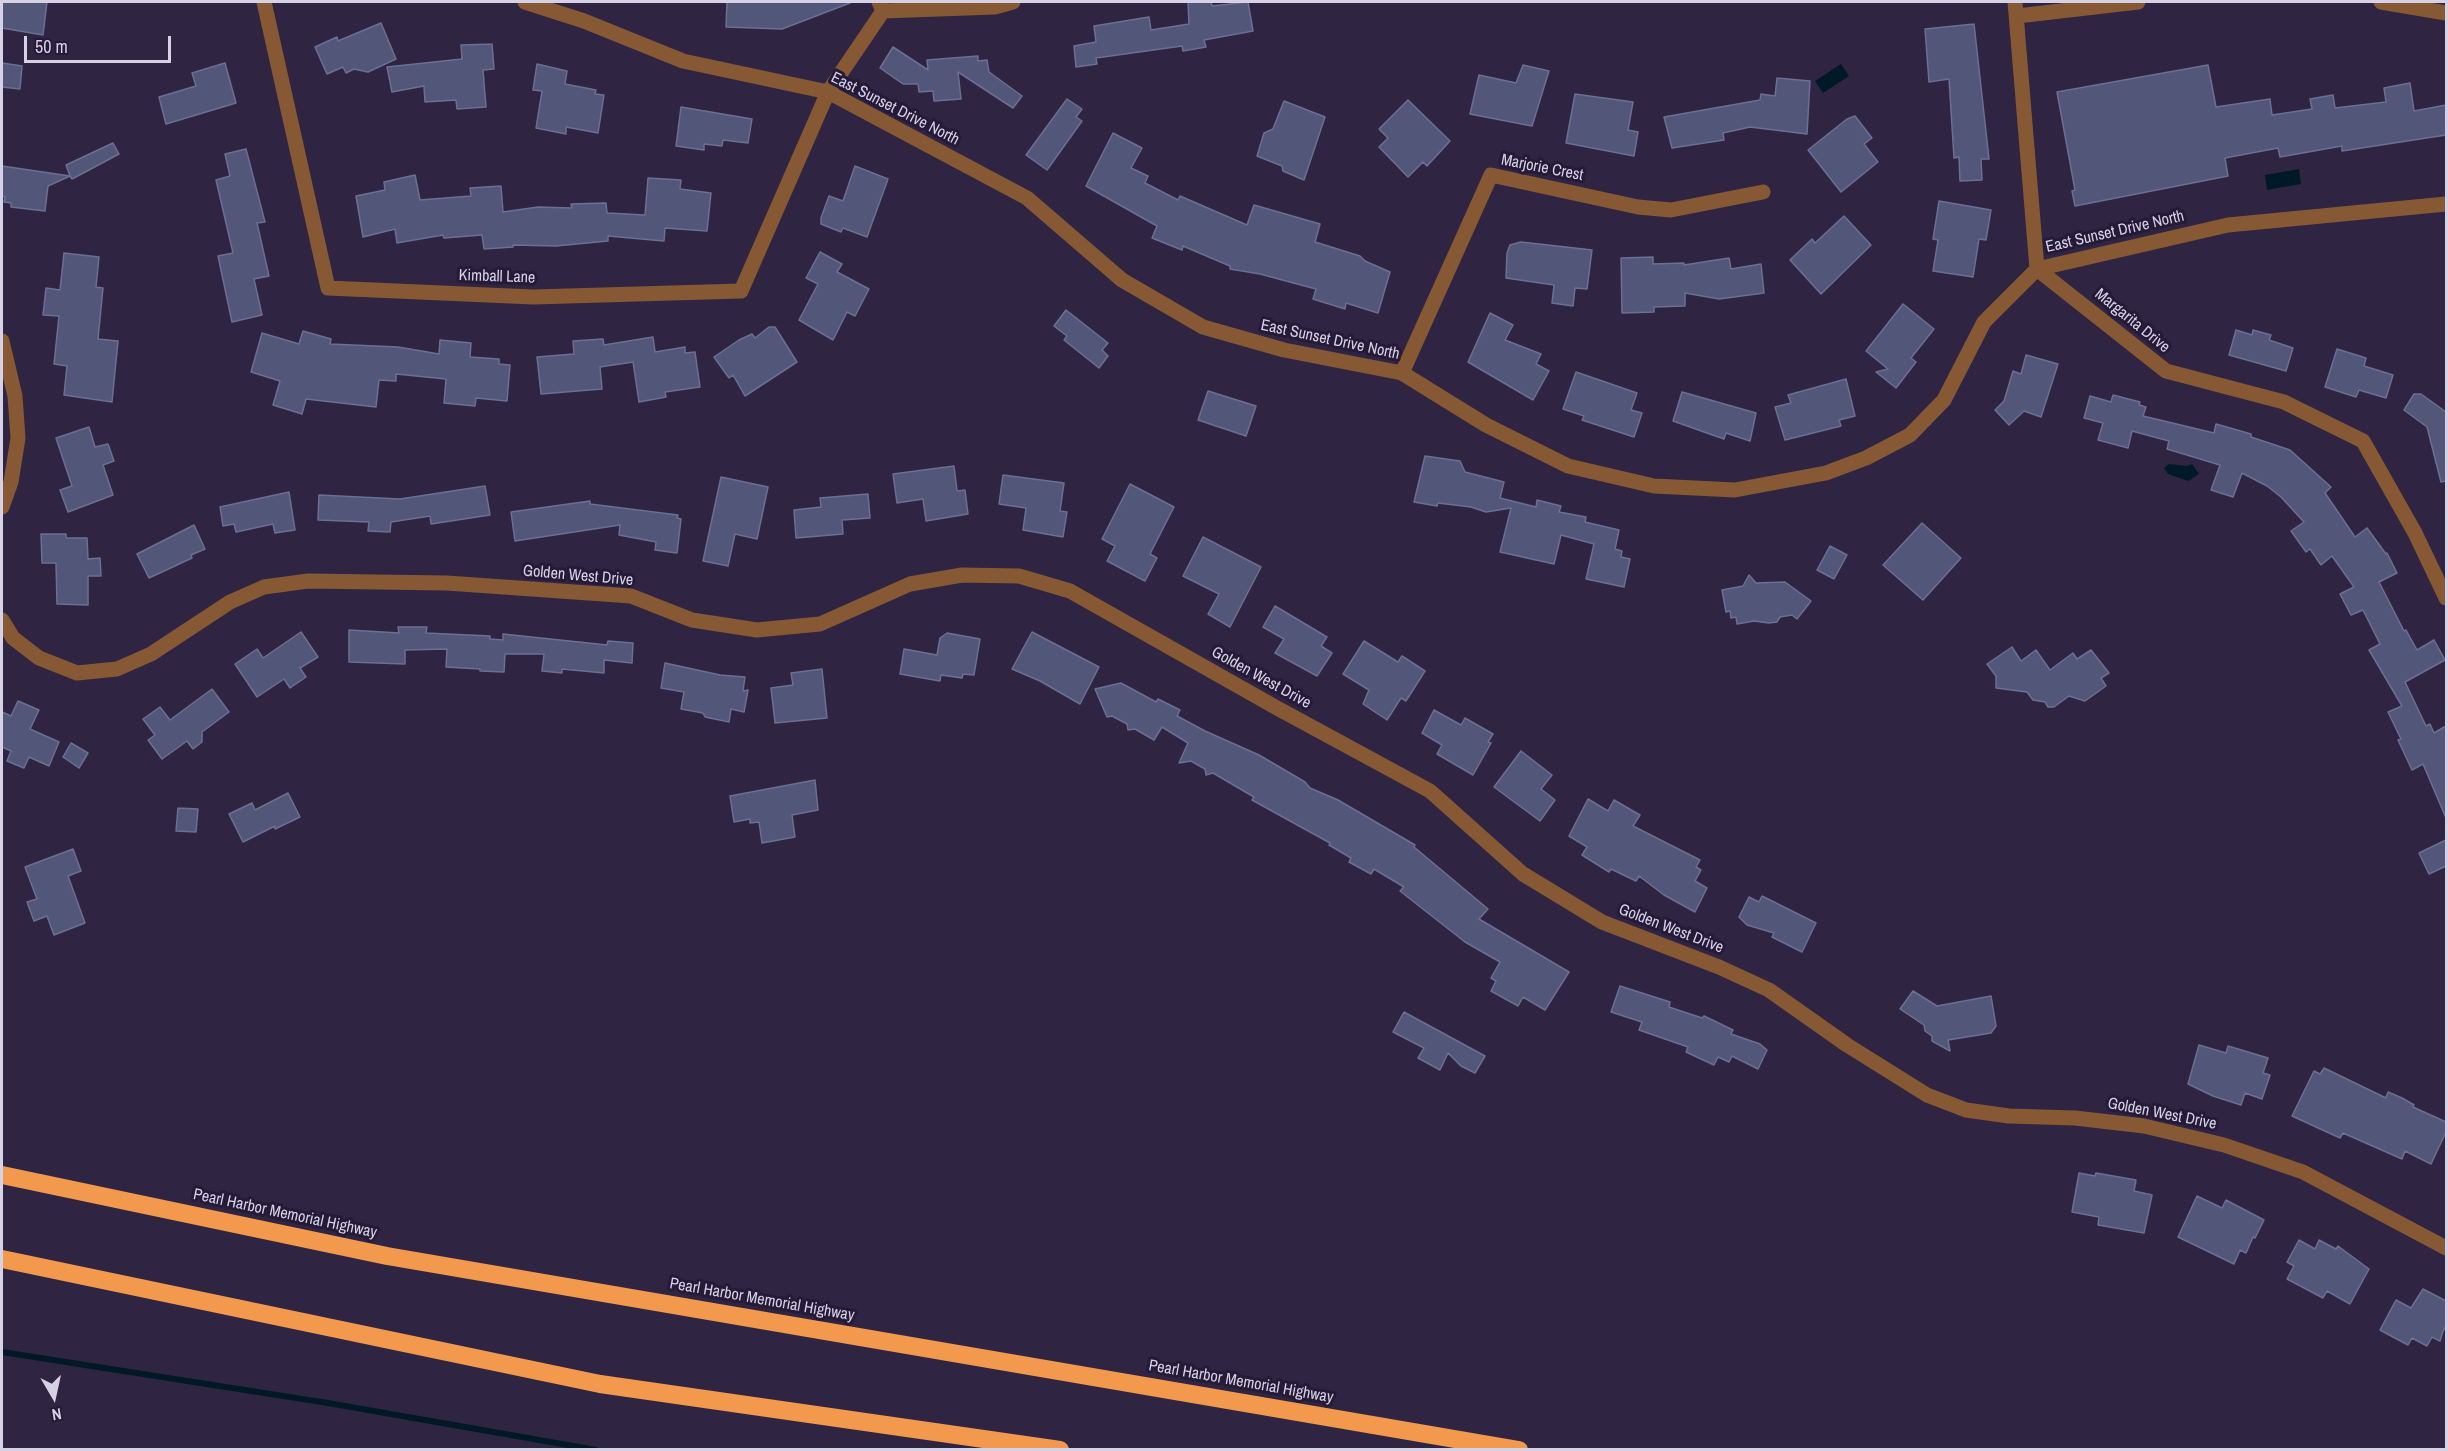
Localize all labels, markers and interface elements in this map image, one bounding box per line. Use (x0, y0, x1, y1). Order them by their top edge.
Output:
scale bar (27, 24, 174, 62)
text: 50 m (35, 34, 68, 59)
street label: East Sunset Drive North (828, 68, 962, 150)
street label: Marjorie Crest (1499, 151, 1585, 185)
street label: East Sunset Drive North (2044, 207, 2186, 257)
street label: Kimball Lane (458, 266, 536, 288)
street label: Margarita Drive (2091, 285, 2173, 357)
street label: East Sunset Drive North (1259, 316, 1401, 364)
street label: Golden West Drive (522, 562, 634, 590)
street label: Golden West Drive (1208, 643, 1314, 713)
street label: Golden West Drive (1616, 900, 1726, 958)
street label: Golden West Drive (2106, 1094, 2218, 1134)
street label: Pearl Harbor Memorial Highway (191, 1185, 379, 1243)
street label: Pearl Harbor Memorial Highway (668, 1274, 856, 1326)
street label: Pearl Harbor Memorial Highway (1147, 1356, 1335, 1408)
north arrow (24, 1367, 84, 1427)
text: N (50, 1403, 63, 1426)

